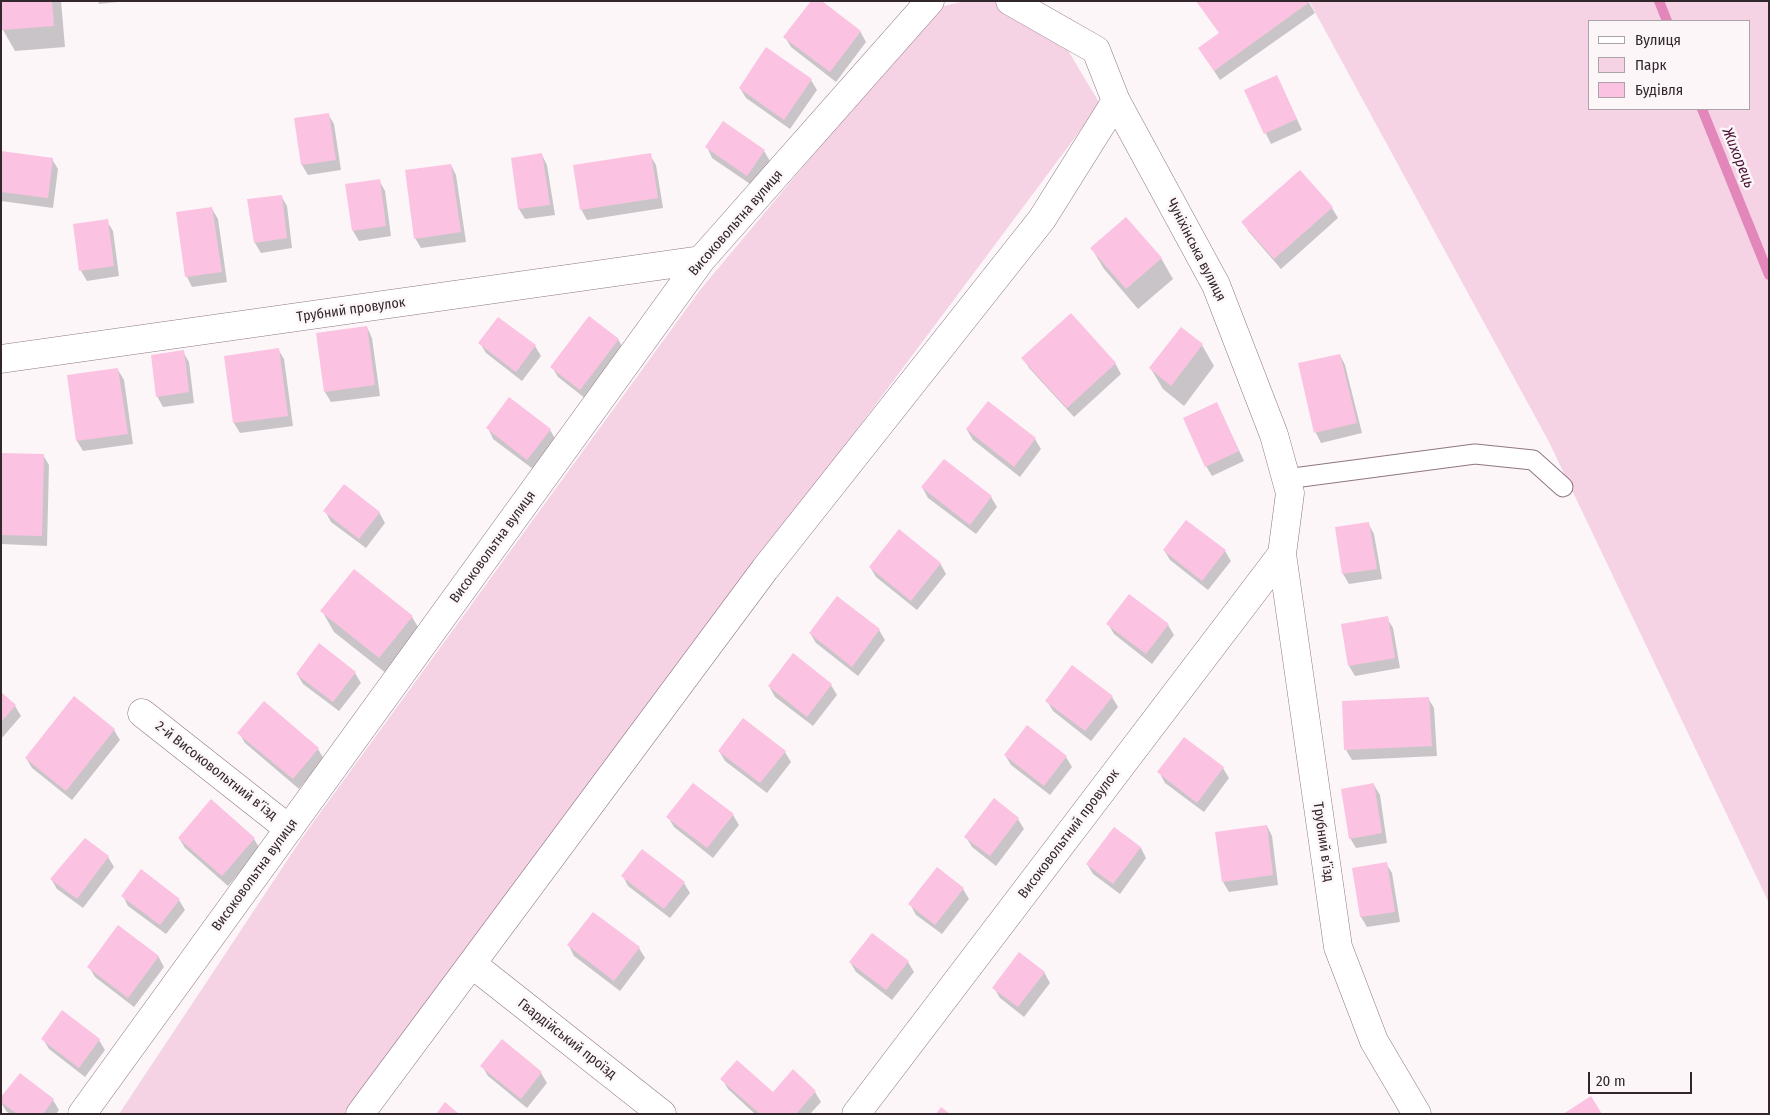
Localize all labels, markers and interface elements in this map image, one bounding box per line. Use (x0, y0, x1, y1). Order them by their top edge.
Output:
legend (1588, 20, 1750, 110)
text: Вулиця (1635, 31, 1681, 49)
text: Парк (1635, 56, 1666, 74)
text: Будівля (1635, 81, 1683, 99)
water label: Жихорець (1718, 125, 1758, 191)
street label: Високовольтна вулиця (685, 167, 787, 279)
street label: Чуніхінська вулиця (1163, 196, 1229, 304)
street label: Трубний провулок (296, 294, 406, 326)
street label: Високовольтна вулиця (447, 488, 539, 606)
street label: 2-й Високовольтний в’їзд (152, 718, 280, 824)
street label: Високовольтний провулок (1015, 766, 1123, 902)
street label: Трубний в’їзд (1309, 801, 1337, 883)
street label: Високовольтна вулиця (209, 816, 301, 934)
street label: Гвардійський проїзд (514, 995, 620, 1083)
scale bar (1590, 1062, 1694, 1094)
text: 20 m (1596, 1072, 1626, 1090)

